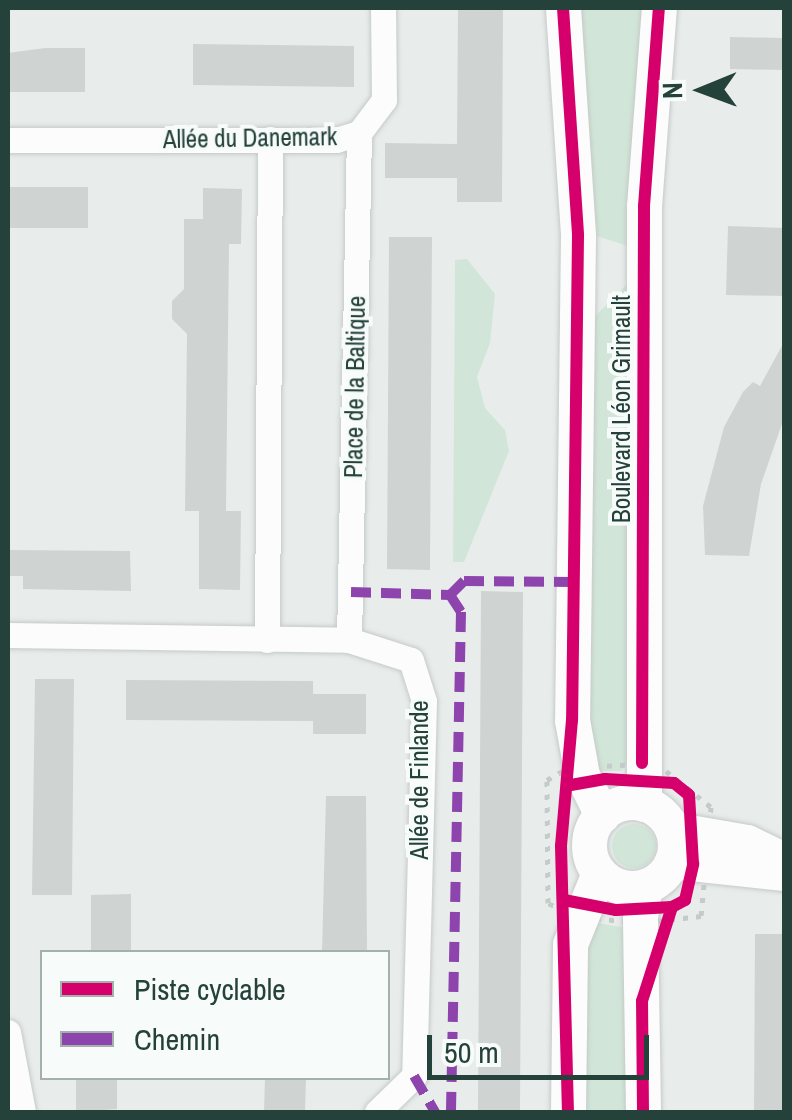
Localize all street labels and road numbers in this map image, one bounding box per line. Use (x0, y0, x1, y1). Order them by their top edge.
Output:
street label: Allée du Danemark (163, 121, 337, 155)
street label: Boulevard Léon Grimault (606, 295, 636, 523)
street label: Place de la Baltique (338, 296, 372, 478)
street label: Allée de Finlande (404, 700, 434, 860)

